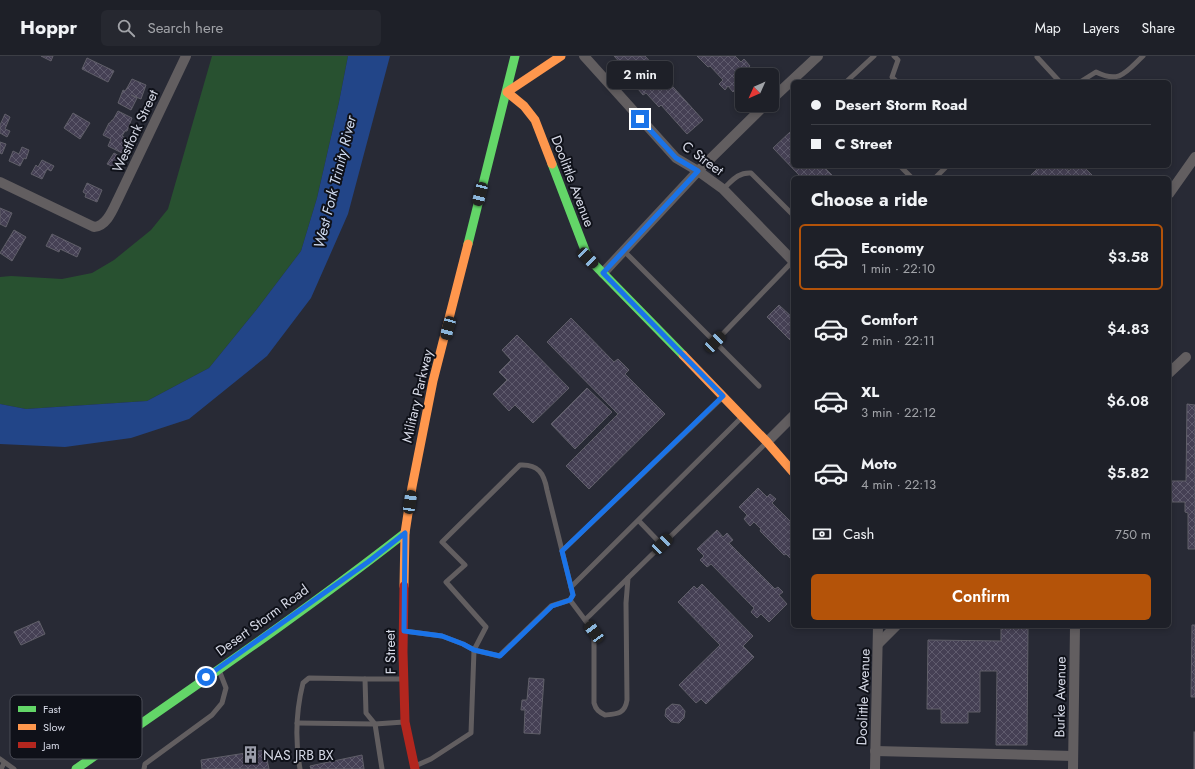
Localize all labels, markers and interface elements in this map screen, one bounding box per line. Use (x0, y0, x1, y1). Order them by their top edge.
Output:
search box (101, 10, 381, 46)
text: Hoppr (20, 14, 77, 41)
icon: search (115, 17, 137, 39)
text: Search here (147, 17, 223, 39)
text: Map (1035, 18, 1061, 38)
text: Layers (1083, 18, 1119, 38)
text: Share (1141, 18, 1175, 38)
callout: 2 min (607, 61, 673, 89)
text: 2 min (623, 65, 657, 84)
north arrow (735, 68, 779, 112)
map controls (735, 68, 779, 112)
street label: Westfork Street (107, 86, 163, 176)
text: Desert Storm Road (835, 94, 967, 116)
route end (631, 110, 649, 128)
water label: West Fork Trinity River (308, 112, 362, 251)
street label: Doolittle Avenue (546, 132, 600, 230)
text: C Street (835, 133, 892, 155)
street label: C Street (678, 136, 728, 180)
car (471, 181, 489, 207)
text: Choose a ride (811, 187, 928, 213)
text: Economy (861, 237, 924, 259)
icon: car (813, 239, 849, 275)
car (575, 245, 601, 271)
text: $3.58 (1108, 246, 1149, 268)
text: 1 min · 22:10 (861, 259, 935, 278)
text: Comfort (861, 309, 918, 331)
icon: car (813, 311, 849, 347)
car (439, 315, 457, 341)
text: $4.83 (1107, 318, 1149, 340)
car (702, 329, 728, 355)
text: 2 min · 22:11 (861, 331, 935, 350)
street label: Military Parkway (397, 347, 438, 445)
text: XL (861, 381, 879, 403)
icon: car (813, 383, 849, 419)
text: $6.08 (1107, 390, 1149, 412)
text: 3 min · 22:12 (861, 403, 936, 422)
text: Moto (861, 453, 897, 475)
icon: car (813, 455, 849, 491)
text: $5.82 (1107, 462, 1149, 484)
text: 4 min · 22:13 (861, 475, 936, 494)
car (402, 489, 418, 515)
icon: cash (811, 523, 833, 545)
text: Cash (843, 523, 874, 545)
text: 750 m (1115, 525, 1151, 544)
car (649, 531, 675, 557)
button: Confirm (811, 574, 1151, 620)
street label: Desert Storm Road (211, 579, 313, 661)
car (582, 619, 606, 645)
street label: F Street (380, 629, 400, 674)
street label: Doolittle Avenue (851, 648, 875, 746)
street label: Burke Avenue (1049, 656, 1071, 738)
route start (197, 668, 215, 686)
legend (10, 695, 142, 759)
text: Fast (43, 701, 61, 717)
text: Slow (43, 719, 65, 735)
text: Jam (41, 737, 60, 753)
building icon: NAS JRB BX (240, 745, 260, 765)
place label: NAS JRB BX (263, 745, 334, 765)

